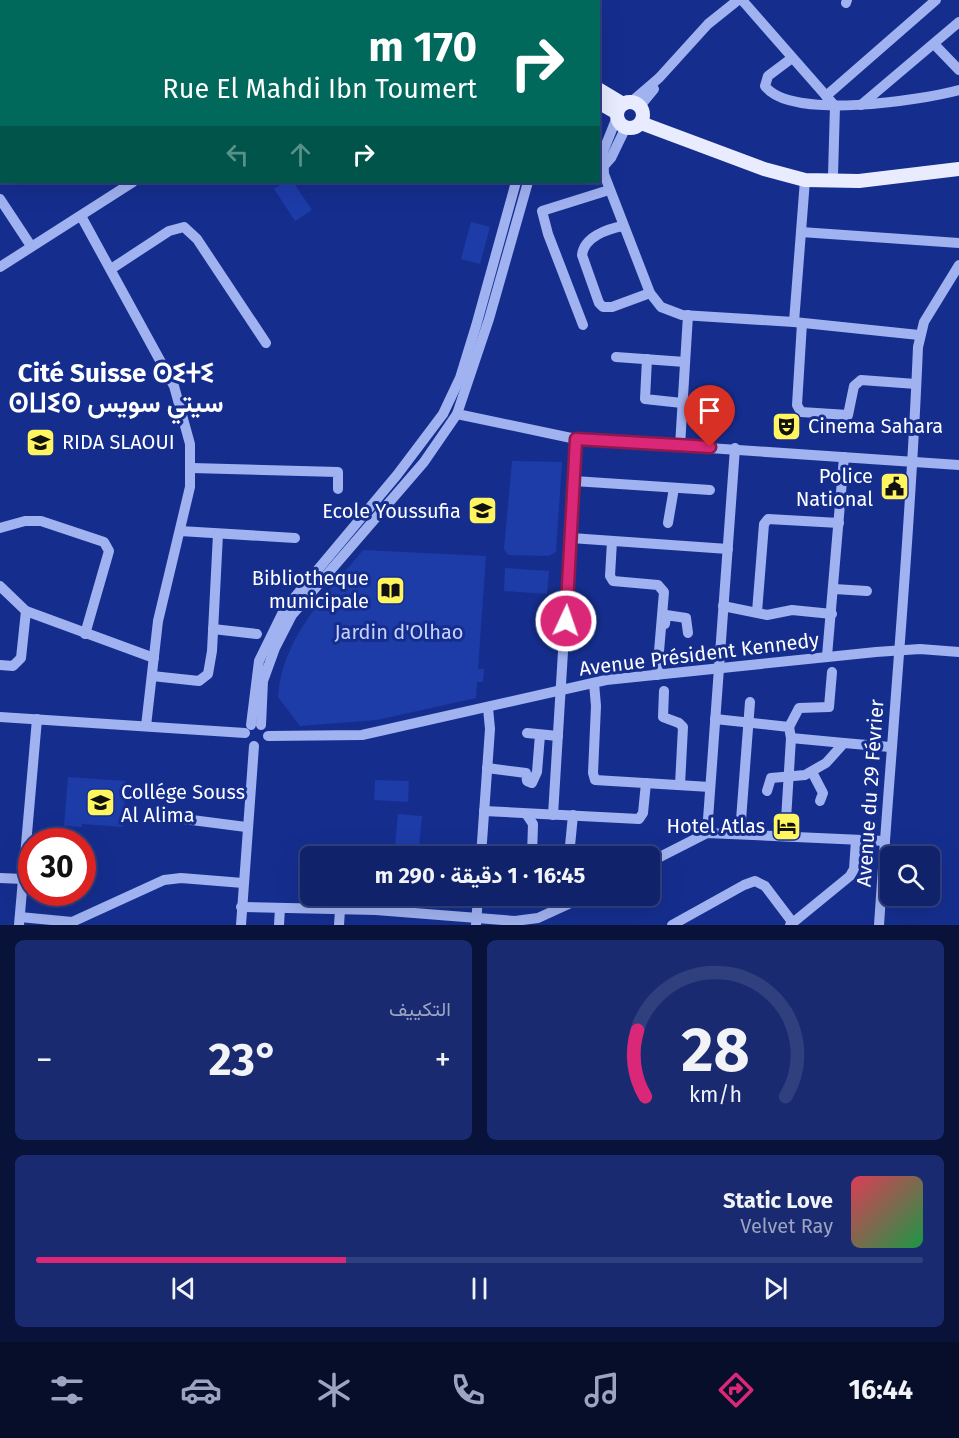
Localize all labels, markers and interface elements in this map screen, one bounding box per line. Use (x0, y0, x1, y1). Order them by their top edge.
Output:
text: 170 m (368, 22, 477, 72)
icon: right (498, 24, 576, 102)
text: Rue El Mahdi Ibn Toumert (162, 73, 477, 105)
icon: left (221, 138, 254, 171)
icon: ahead (284, 138, 317, 171)
icon: right (347, 138, 380, 171)
district label: Cité Suisse ⵙⵉⵜⵉ ⵙⵡⵉⵙ سيتي سويس (9, 358, 223, 425)
pin (684, 385, 735, 447)
icon: arrive (693, 394, 726, 427)
theatre icon: Cinema Sahara (771, 410, 803, 442)
place label: Cinema Sahara (808, 414, 943, 438)
school or university icon: RIDA SLAOUI (25, 426, 57, 458)
place label: RIDA SLAOUI (62, 430, 175, 454)
place label: Police National (796, 464, 873, 511)
public building icon: Police National (878, 471, 910, 503)
school or university icon: Ecole Youssufia (466, 495, 498, 527)
place label: Ecole Youssufia (322, 499, 461, 523)
place label: Bibliotheque municipale (252, 566, 369, 613)
library icon: Bibliotheque municipale (374, 574, 406, 606)
position arrow (534, 589, 598, 653)
park label: Jardin d'Olhao (334, 620, 464, 644)
street label: Avenue Président Kennedy (578, 627, 820, 681)
street label: Avenue du 29 Février (851, 698, 889, 888)
place label: Collége Souss Al Alima (121, 780, 245, 827)
school or university icon: Collége Souss Al Alima (84, 787, 116, 819)
hotel icon: Hotel Atlas (770, 810, 802, 842)
place label: Hotel Atlas (666, 814, 765, 838)
speed limit sign: 30 (18, 828, 96, 906)
map controls (880, 846, 940, 906)
button: search (880, 846, 940, 906)
text: 16:45 · 1 دقيقة · 290 m (375, 862, 585, 889)
text: التكييف (389, 997, 451, 1021)
text: 28 (681, 1013, 750, 1088)
text: 23° (209, 1033, 278, 1087)
text: − (36, 1040, 53, 1080)
text: + (435, 1040, 451, 1080)
text: km/h (689, 1082, 742, 1108)
text: Static Love (723, 1187, 833, 1214)
text: Velvet Ray (740, 1214, 833, 1238)
icon: previous (167, 1272, 200, 1305)
icon: pause (463, 1272, 496, 1305)
icon: next (759, 1272, 792, 1305)
icon: filters (46, 1369, 88, 1411)
icon: car (180, 1369, 222, 1411)
icon: climate (313, 1369, 355, 1411)
icon: phone (447, 1369, 489, 1411)
icon: music (581, 1369, 623, 1411)
icon: directions (715, 1369, 757, 1411)
text: 16:44 (849, 1374, 913, 1406)

